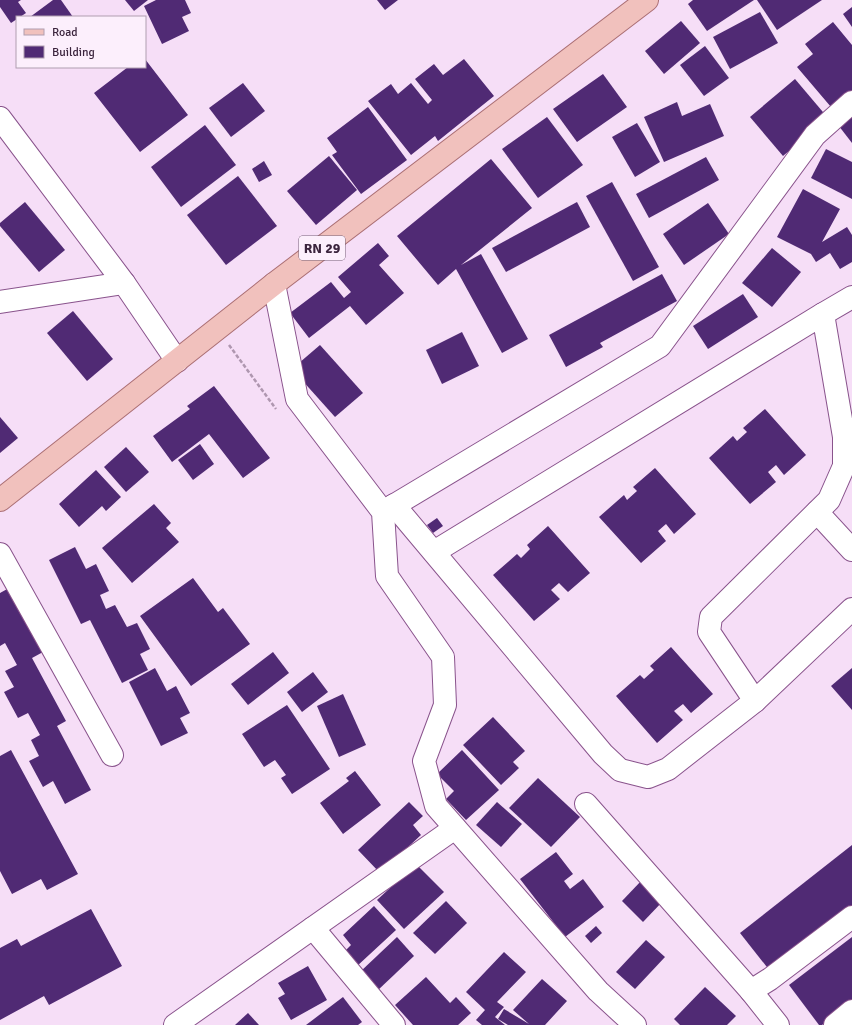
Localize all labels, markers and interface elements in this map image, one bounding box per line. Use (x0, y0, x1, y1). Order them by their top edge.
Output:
legend (16, 16, 146, 68)
text: Road (52, 25, 78, 40)
text: Building (52, 45, 95, 60)
road number: RN 29 (299, 236, 345, 260)

